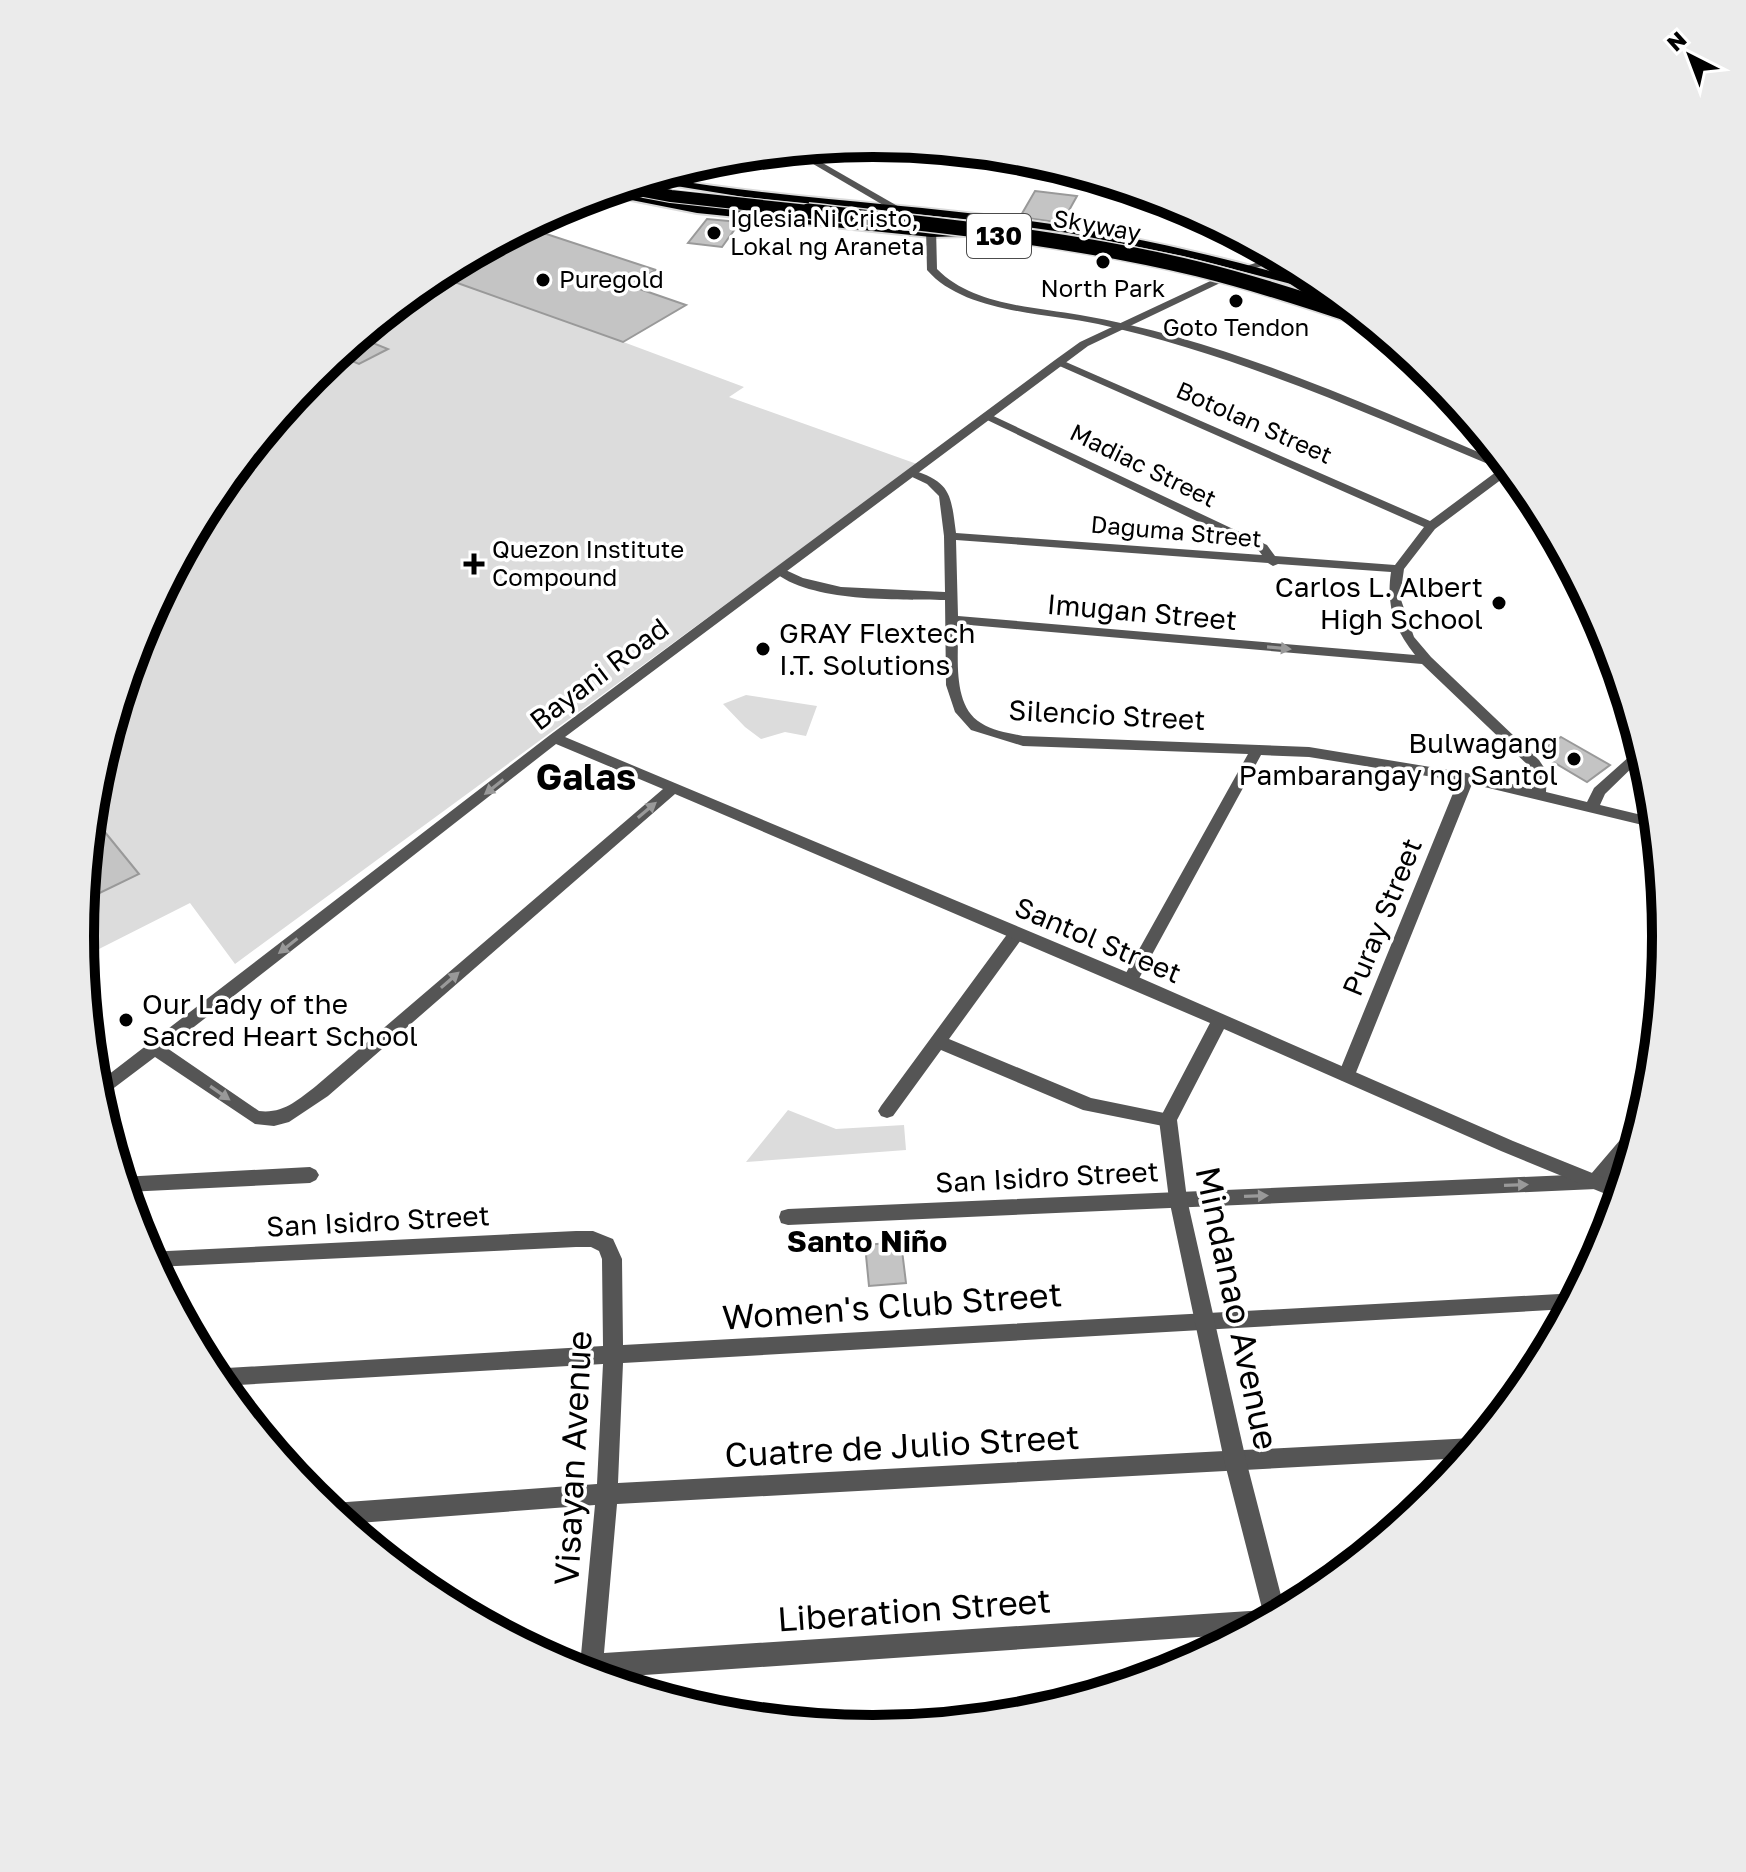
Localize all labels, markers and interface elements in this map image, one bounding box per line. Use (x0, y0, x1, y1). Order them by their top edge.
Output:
north arrow (1650, 16, 1730, 96)
text: N (1661, 25, 1692, 56)
place label: Iglesia Ni Cristo, Lokal ng Araneta (730, 203, 925, 260)
street label: Skyway (1051, 203, 1143, 246)
road number: 130 (967, 214, 1031, 258)
marker: Iglesia Ni Cristo, Lokal ng Araneta (705, 224, 723, 242)
marker: North Park (1094, 253, 1112, 271)
place label: Puregold (559, 264, 664, 293)
marker: Puregold (534, 271, 552, 289)
place label: North Park (1041, 273, 1165, 302)
marker: Goto Tendon (1227, 292, 1245, 310)
place label: Goto Tendon (1163, 312, 1309, 341)
street label: Botolan Street (1172, 374, 1337, 469)
street label: Madiac Street (1066, 417, 1222, 513)
street label: Daguma Street (1089, 509, 1263, 552)
place label: Quezon Institute Compound (492, 534, 684, 591)
marker: Quezon Institute Compound (463, 553, 485, 575)
place label: Carlos L. Albert High School (1275, 570, 1483, 635)
street label: Imugan Street (1046, 587, 1238, 636)
marker: Carlos L. Albert High School (1490, 594, 1508, 612)
street label: Bayani Road (523, 611, 675, 736)
place label: GRAY Flextech I.T. Solutions (779, 616, 976, 681)
marker: GRAY Flextech I.T. Solutions (754, 640, 772, 658)
one-way arrow (1267, 641, 1292, 654)
street label: Silencio Street (1008, 693, 1206, 736)
place label: Bulwagang Pambarangay ng Santol (1238, 726, 1558, 791)
marker: Bulwagang Pambarangay ng Santol (1565, 750, 1583, 768)
district label: Galas (536, 755, 636, 798)
one-way arrow (484, 778, 504, 794)
one-way arrow (636, 802, 656, 819)
street label: Puray Street (1335, 833, 1428, 1000)
street label: Santol Street (1010, 890, 1186, 989)
one-way arrow (278, 937, 299, 953)
one-way arrow (440, 972, 460, 989)
place label: Our Lady of the Sacred Heart School (142, 987, 418, 1052)
marker: Our Lady of the Sacred Heart School (117, 1011, 135, 1029)
one-way arrow (209, 1085, 230, 1100)
street label: San Isidro Street (934, 1154, 1160, 1199)
street label: Mindanao Avenue (1188, 1163, 1288, 1453)
one-way arrow (1504, 1178, 1529, 1191)
one-way arrow (1244, 1189, 1269, 1202)
street label: San Isidro Street (265, 1198, 491, 1243)
district label: Santo Niño (787, 1223, 947, 1259)
street label: Women's Club Street (721, 1273, 1063, 1337)
street label: Visayan Avenue (545, 1330, 599, 1586)
street label: Cuatre de Julio Street (723, 1416, 1080, 1474)
street label: Liberation Street (776, 1579, 1052, 1639)

